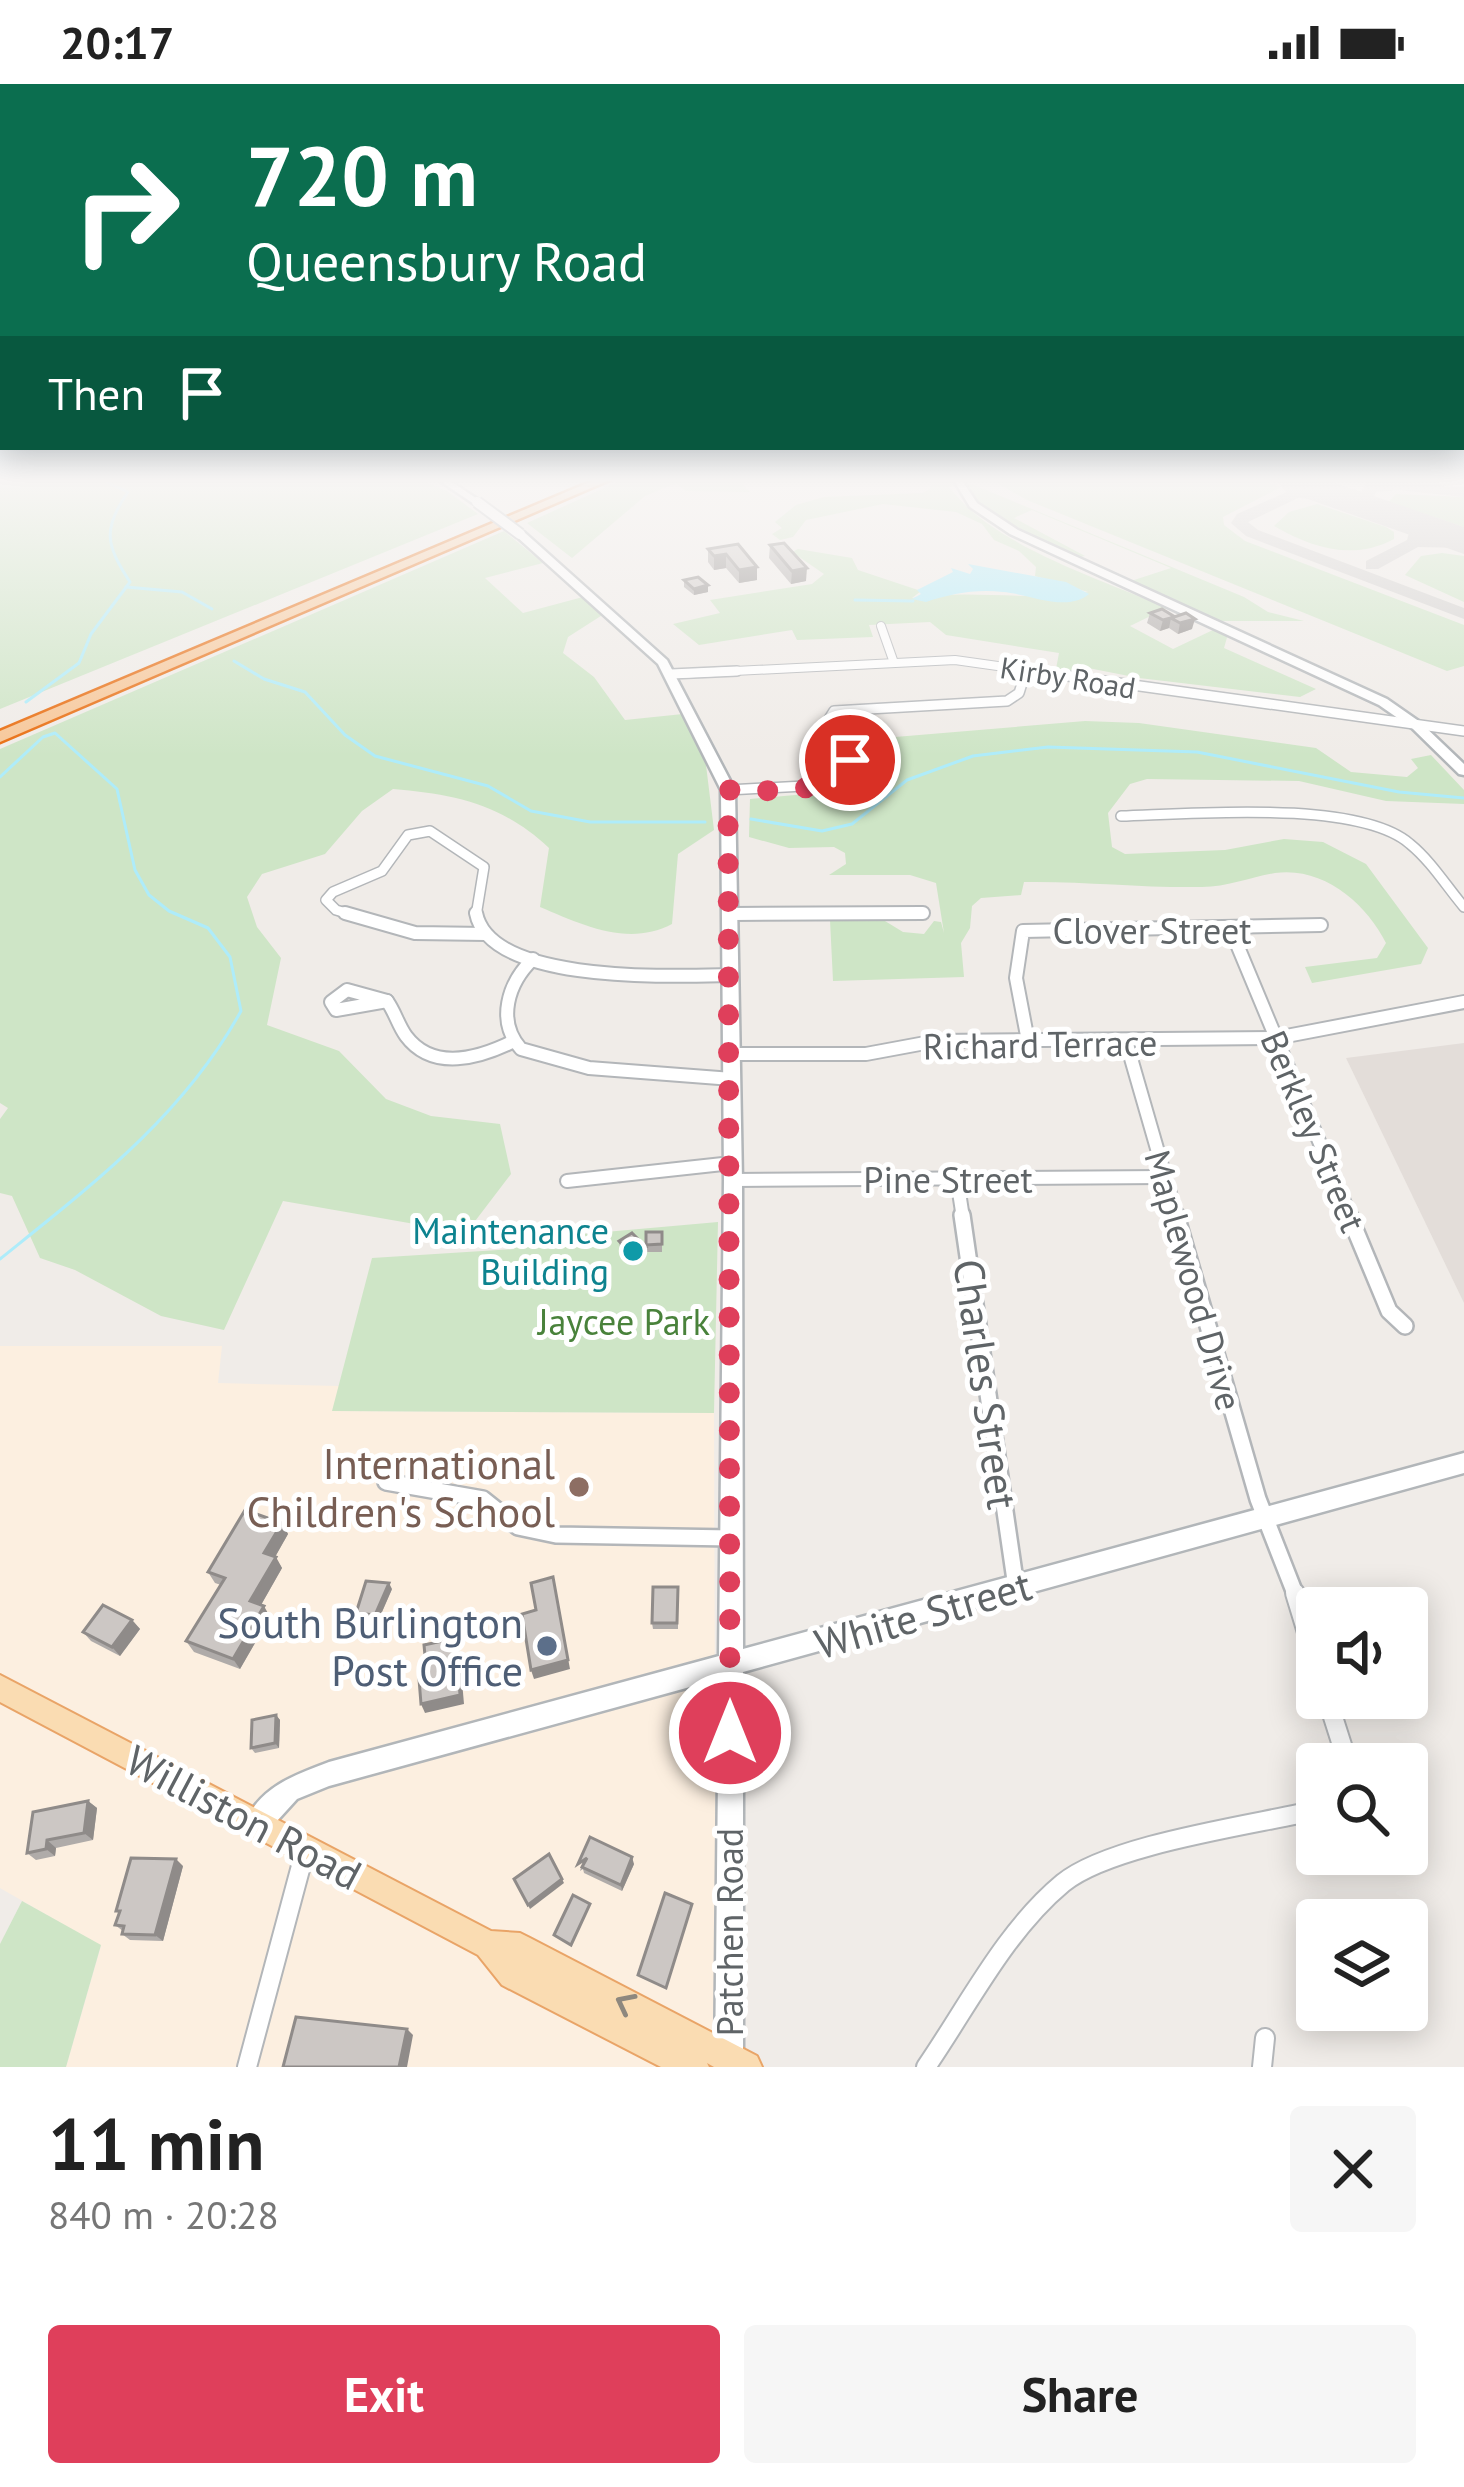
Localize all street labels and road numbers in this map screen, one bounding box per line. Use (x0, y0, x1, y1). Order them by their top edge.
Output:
street label: Kirby Road (997, 647, 1139, 707)
street label: Clover Street (1053, 907, 1251, 954)
street label: Richard Terrace (922, 1018, 1158, 1070)
street label: Berkley Street (1251, 1023, 1377, 1239)
street label: Maplewood Drive (1134, 1144, 1254, 1416)
street label: Pine Street (863, 1156, 1033, 1203)
street label: Charles Street (941, 1255, 1031, 1513)
street label: White Street (808, 1557, 1038, 1671)
street label: Williston Road (117, 1732, 371, 1902)
street label: Patchen Road (706, 1828, 753, 2036)

